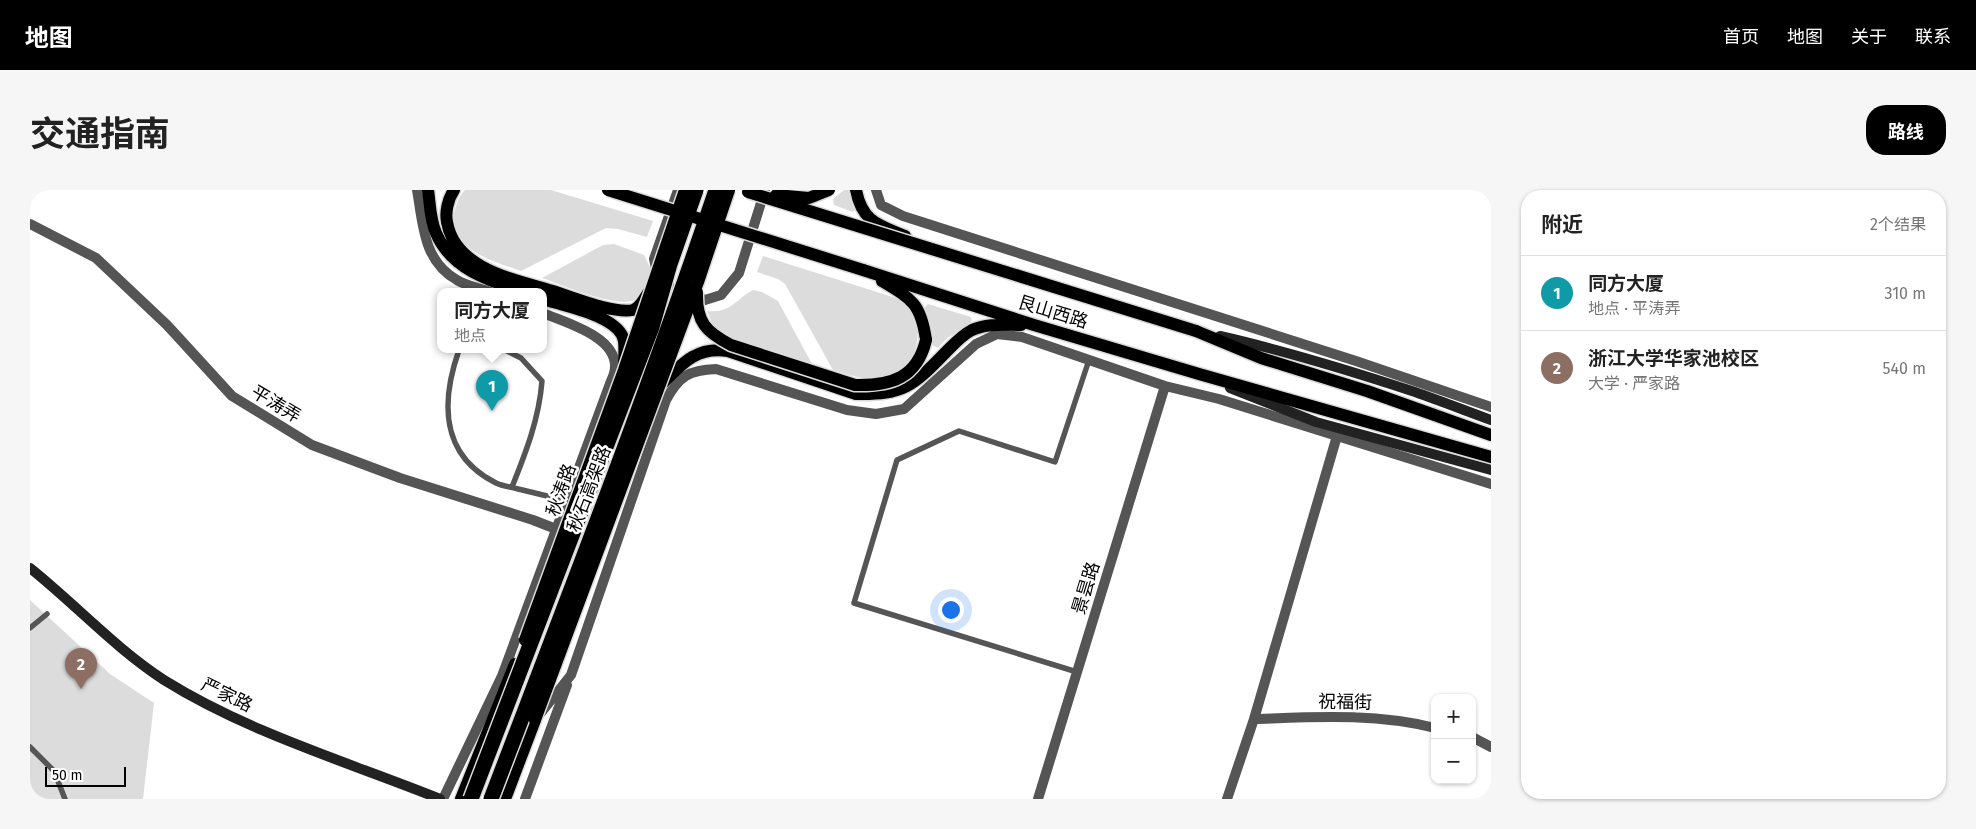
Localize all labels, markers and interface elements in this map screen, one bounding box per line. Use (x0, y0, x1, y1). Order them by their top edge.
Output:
text: 地图 (25, 24, 73, 52)
text: 首页 (1723, 26, 1759, 48)
text: 地图 (1787, 26, 1823, 48)
text: 关于 (1851, 26, 1887, 48)
text: 联系 (1915, 26, 1951, 48)
button: 路线 (1866, 105, 1946, 155)
text: 交通指南 (30, 113, 170, 155)
text: 附近 (1541, 212, 1583, 238)
text: 2个结果 (1870, 215, 1926, 234)
text: 同方大厦 (1588, 272, 1664, 295)
text: 1 (1553, 284, 1561, 303)
text: 310 m (1885, 284, 1926, 303)
popup (437, 288, 547, 353)
street label: 艮山西路 (1015, 291, 1091, 333)
text: 同方大厦 (454, 299, 530, 322)
text: 地点 · 平涛弄 (1588, 299, 1680, 318)
text: 地点 (454, 326, 486, 345)
text: 浙江大学华家池校区 (1588, 347, 1759, 370)
text: 2 (1553, 359, 1561, 378)
text: 540 m (1883, 359, 1926, 378)
pin: 1 (476, 370, 508, 411)
text: 大学 · 严家路 (1588, 374, 1680, 393)
street label: 平涛弄 (247, 381, 305, 427)
street label: 秋石高架路 (563, 443, 615, 535)
street label: 秋涛路 (541, 461, 581, 519)
street label: 景昙路 (1068, 559, 1104, 617)
your location (938, 597, 964, 623)
pin: 2 (65, 648, 97, 689)
street label: 严家路 (198, 673, 256, 717)
street label: 祝福街 (1318, 691, 1372, 713)
map controls (1431, 694, 1476, 784)
button: + (1431, 694, 1476, 739)
button: − (1431, 739, 1476, 784)
scale bar (45, 764, 126, 787)
text: 50 m (52, 767, 83, 784)

